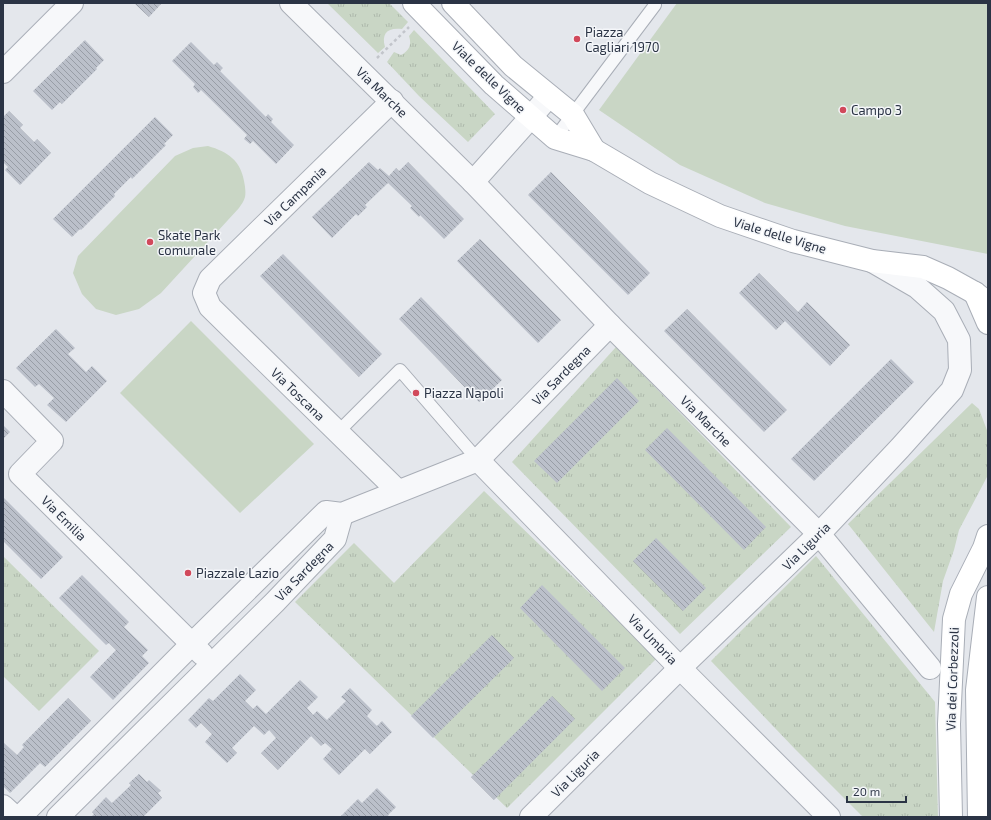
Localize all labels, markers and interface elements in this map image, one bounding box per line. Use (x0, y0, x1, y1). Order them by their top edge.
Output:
place label: Piazza Cagliari 1970 (585, 24, 659, 55)
marker: Piazza Cagliari 1970 (572, 34, 582, 44)
street label: Viale delle Vigne (449, 38, 529, 116)
street label: Via Marche (353, 63, 411, 121)
place label: Campo 3 (851, 102, 902, 118)
marker: Campo 3 (838, 105, 848, 115)
street label: Via Campania (261, 163, 329, 229)
street label: Viale delle Vigne (731, 213, 829, 257)
place label: Skate Park comunale (158, 227, 221, 258)
marker: Skate Park comunale (145, 237, 155, 247)
street label: Via Sardegna (528, 342, 594, 408)
street label: Via Toscana (268, 364, 328, 424)
place label: Piazza Napoli (424, 385, 504, 401)
marker: Piazza Napoli (411, 388, 421, 398)
street label: Via Marche (677, 392, 735, 450)
street label: Via Emilia (38, 492, 90, 544)
street label: Via Liguria (779, 519, 833, 573)
street label: Via Sardegna (271, 538, 337, 604)
place label: Piazzale Lazio (196, 565, 279, 581)
marker: Piazzale Lazio (183, 568, 193, 578)
street label: Via Umbria (625, 610, 681, 668)
street label: Via dei Corbezzoli (942, 627, 962, 731)
street label: Via Liguria (548, 746, 602, 800)
scale bar (847, 778, 906, 804)
text: 20 m (853, 784, 880, 798)

